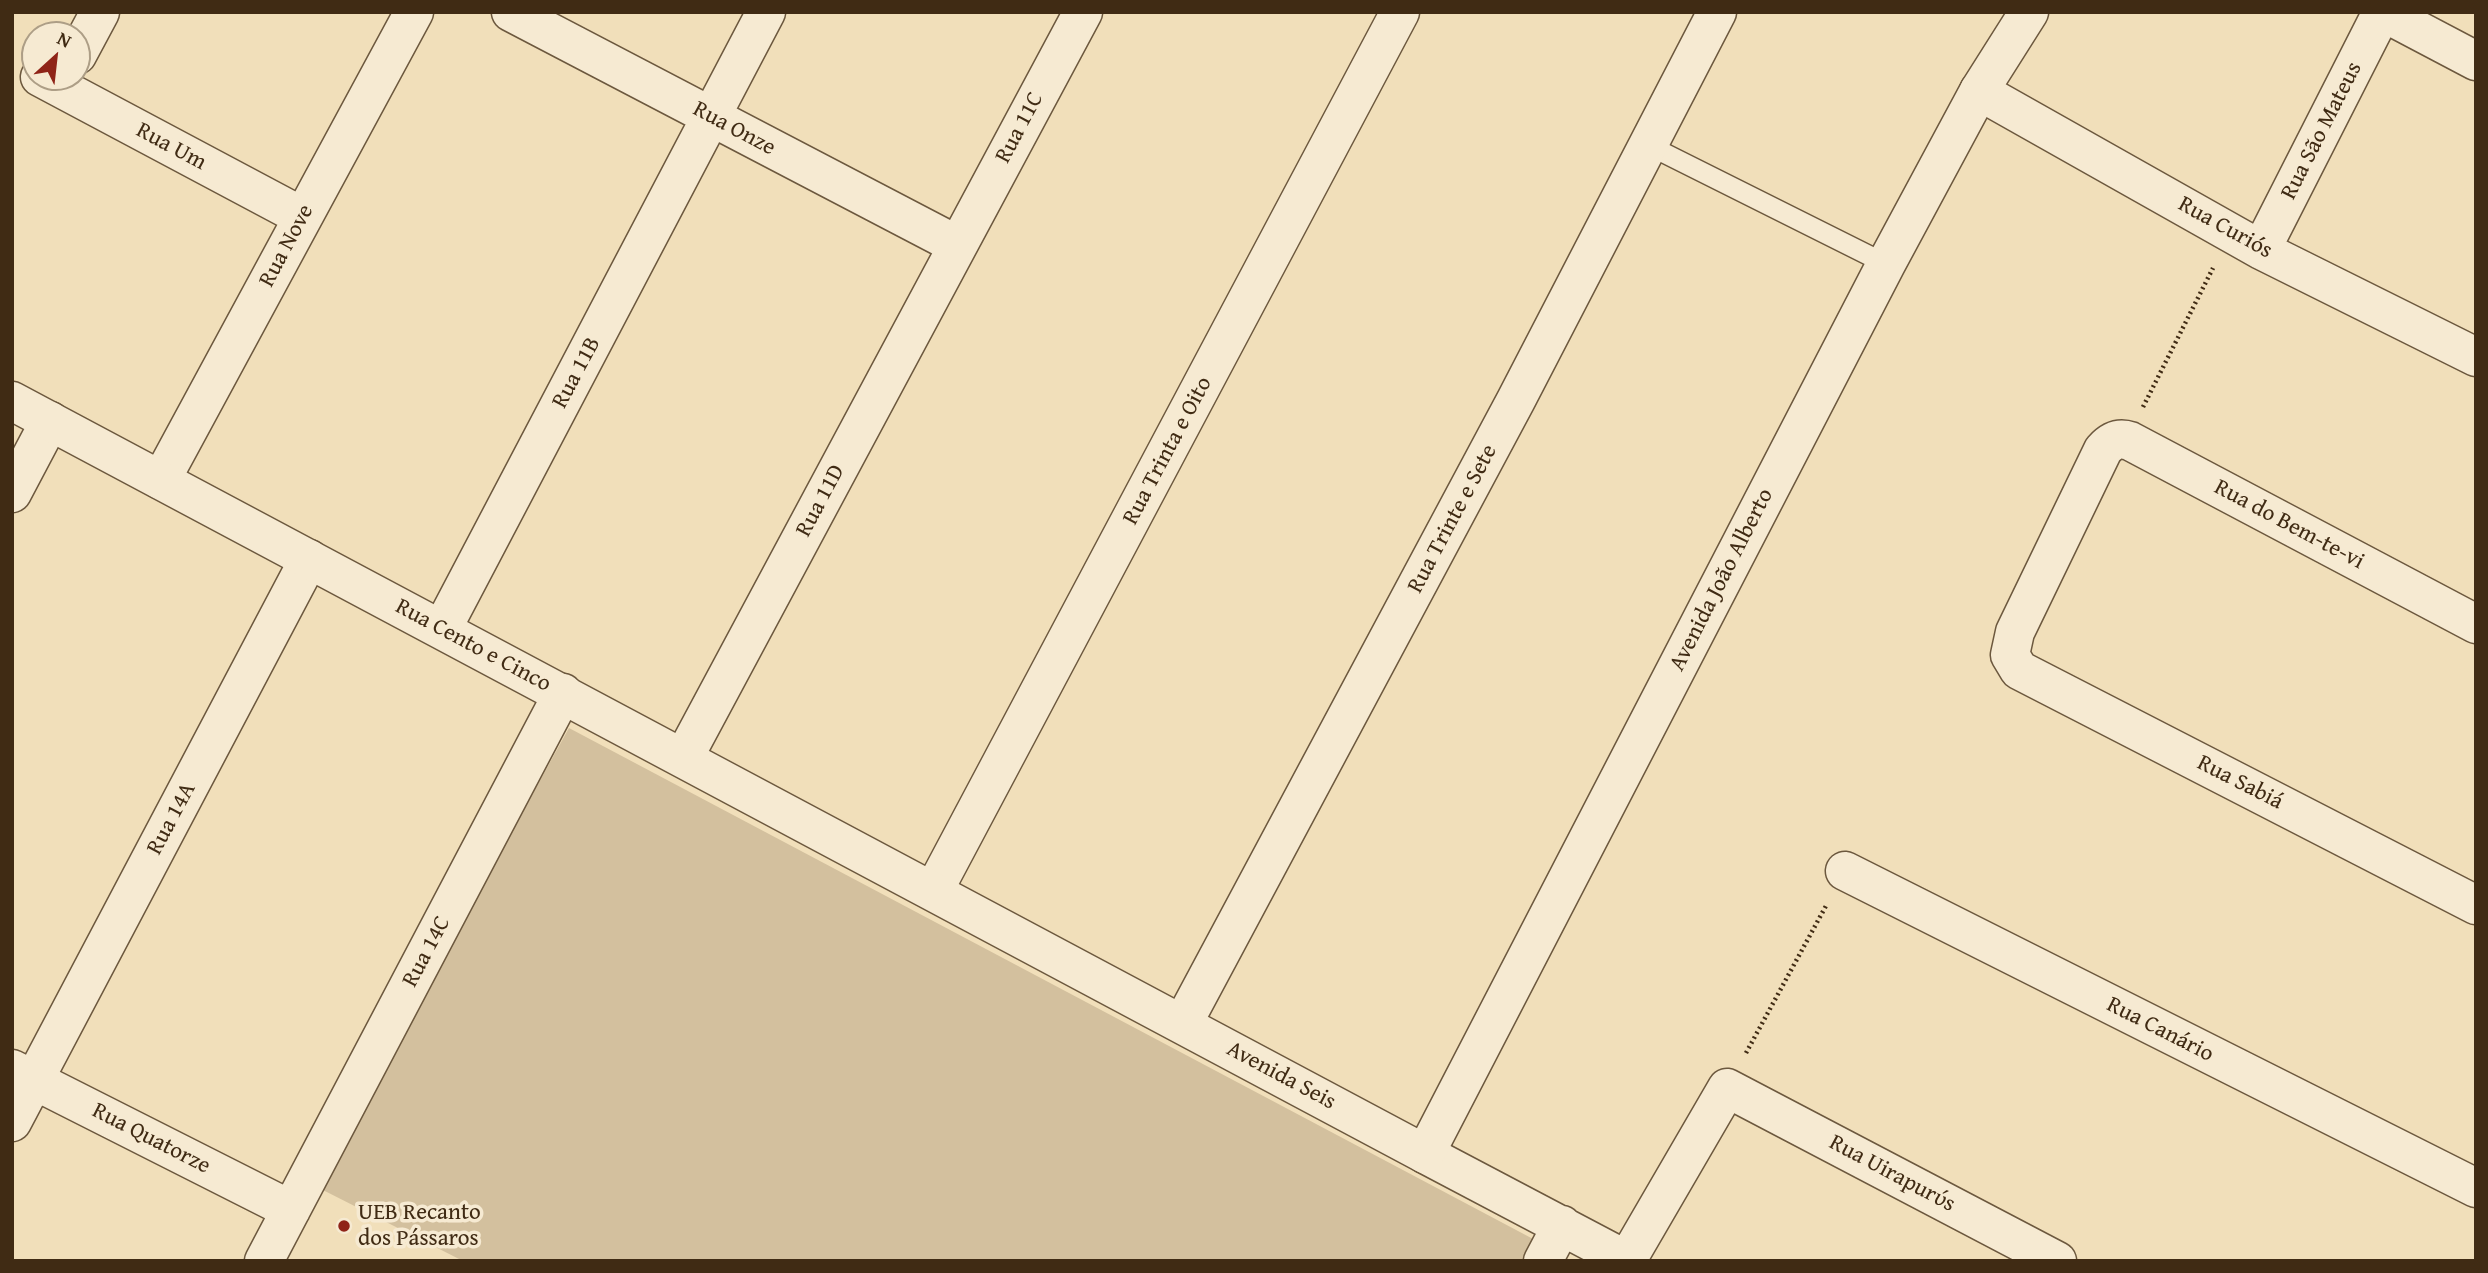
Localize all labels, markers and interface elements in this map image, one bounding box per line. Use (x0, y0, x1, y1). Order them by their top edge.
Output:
north arrow (21, 21, 91, 91)
text: N (53, 24, 77, 54)
street label: Rua São Mateus (2275, 58, 2369, 204)
street label: Rua 11C (990, 88, 1050, 168)
street label: Rua Onze (688, 96, 780, 162)
street label: Rua Um (131, 117, 211, 177)
street label: Rua Curiós (2173, 191, 2277, 265)
street label: Rua Nove (254, 200, 320, 292)
street label: Rua 11B (547, 333, 607, 413)
street label: Rua Trinta e Oito (1117, 372, 1219, 530)
street label: Rua Trinte e Sete (1402, 440, 1504, 598)
street label: Rua 11D (791, 460, 851, 542)
street label: Rua do Bem-te-vi (2209, 474, 2369, 576)
street label: Avenida João Alberto (1664, 484, 1780, 676)
street label: Rua Cento e Cinco (390, 593, 556, 699)
street label: Rua Sabiá (2192, 750, 2288, 816)
street label: Rua 14A (142, 778, 202, 860)
street label: Rua 14C (397, 912, 457, 992)
street label: Rua Canário (2102, 991, 2218, 1069)
street label: Avenida Seis (1222, 1036, 1340, 1116)
street label: Rua Quatorze (87, 1097, 215, 1181)
street label: Rua Uirapurύs (1824, 1129, 1960, 1219)
place label: UEB Recanto dos Pássaros (358, 1199, 481, 1253)
marker: UEB Recanto dos Pássaros (336, 1218, 352, 1234)

